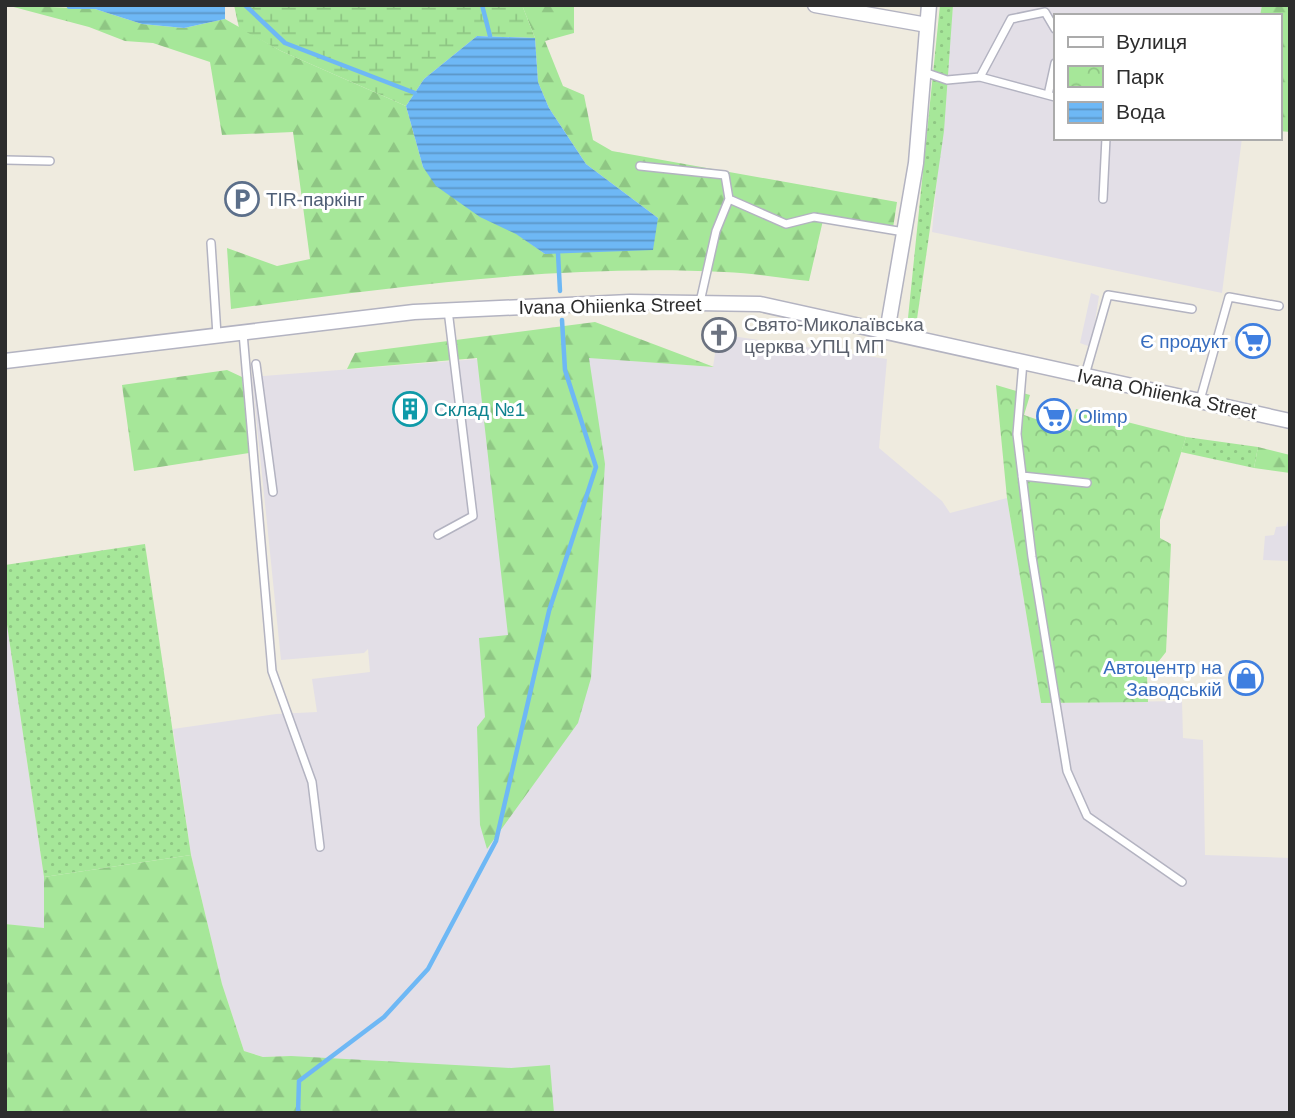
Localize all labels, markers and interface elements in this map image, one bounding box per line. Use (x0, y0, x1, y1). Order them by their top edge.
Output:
legend (1054, 14, 1281, 140)
text: Вулиця (1116, 30, 1187, 53)
text: Парк (1116, 65, 1164, 88)
text: Вода (1116, 100, 1165, 123)
parking icon: TIR-паркінг (223, 180, 261, 218)
place label: TIR-паркінг (266, 189, 364, 210)
street label: Ivana Ohiienka Street (518, 294, 702, 318)
place label: Свято-Миколаївська церква УПЦ МП (744, 314, 924, 357)
church icon: Свято-Миколаївська церква УПЦ МП (700, 316, 738, 354)
supermarket icon: Є продукт (1234, 322, 1272, 360)
place label: Є продукт (1140, 331, 1228, 352)
street label: Ivana Ohiienka Street (1075, 365, 1259, 423)
building icon: Склад №1 (391, 390, 429, 428)
supermarket icon: Olimp (1035, 397, 1073, 435)
place label: Склад №1 (434, 399, 525, 420)
place label: Olimp (1078, 406, 1128, 427)
place label: Автоцентр на Заводській (1103, 657, 1222, 700)
shop icon: Автоцентр на Заводській (1227, 659, 1265, 697)

